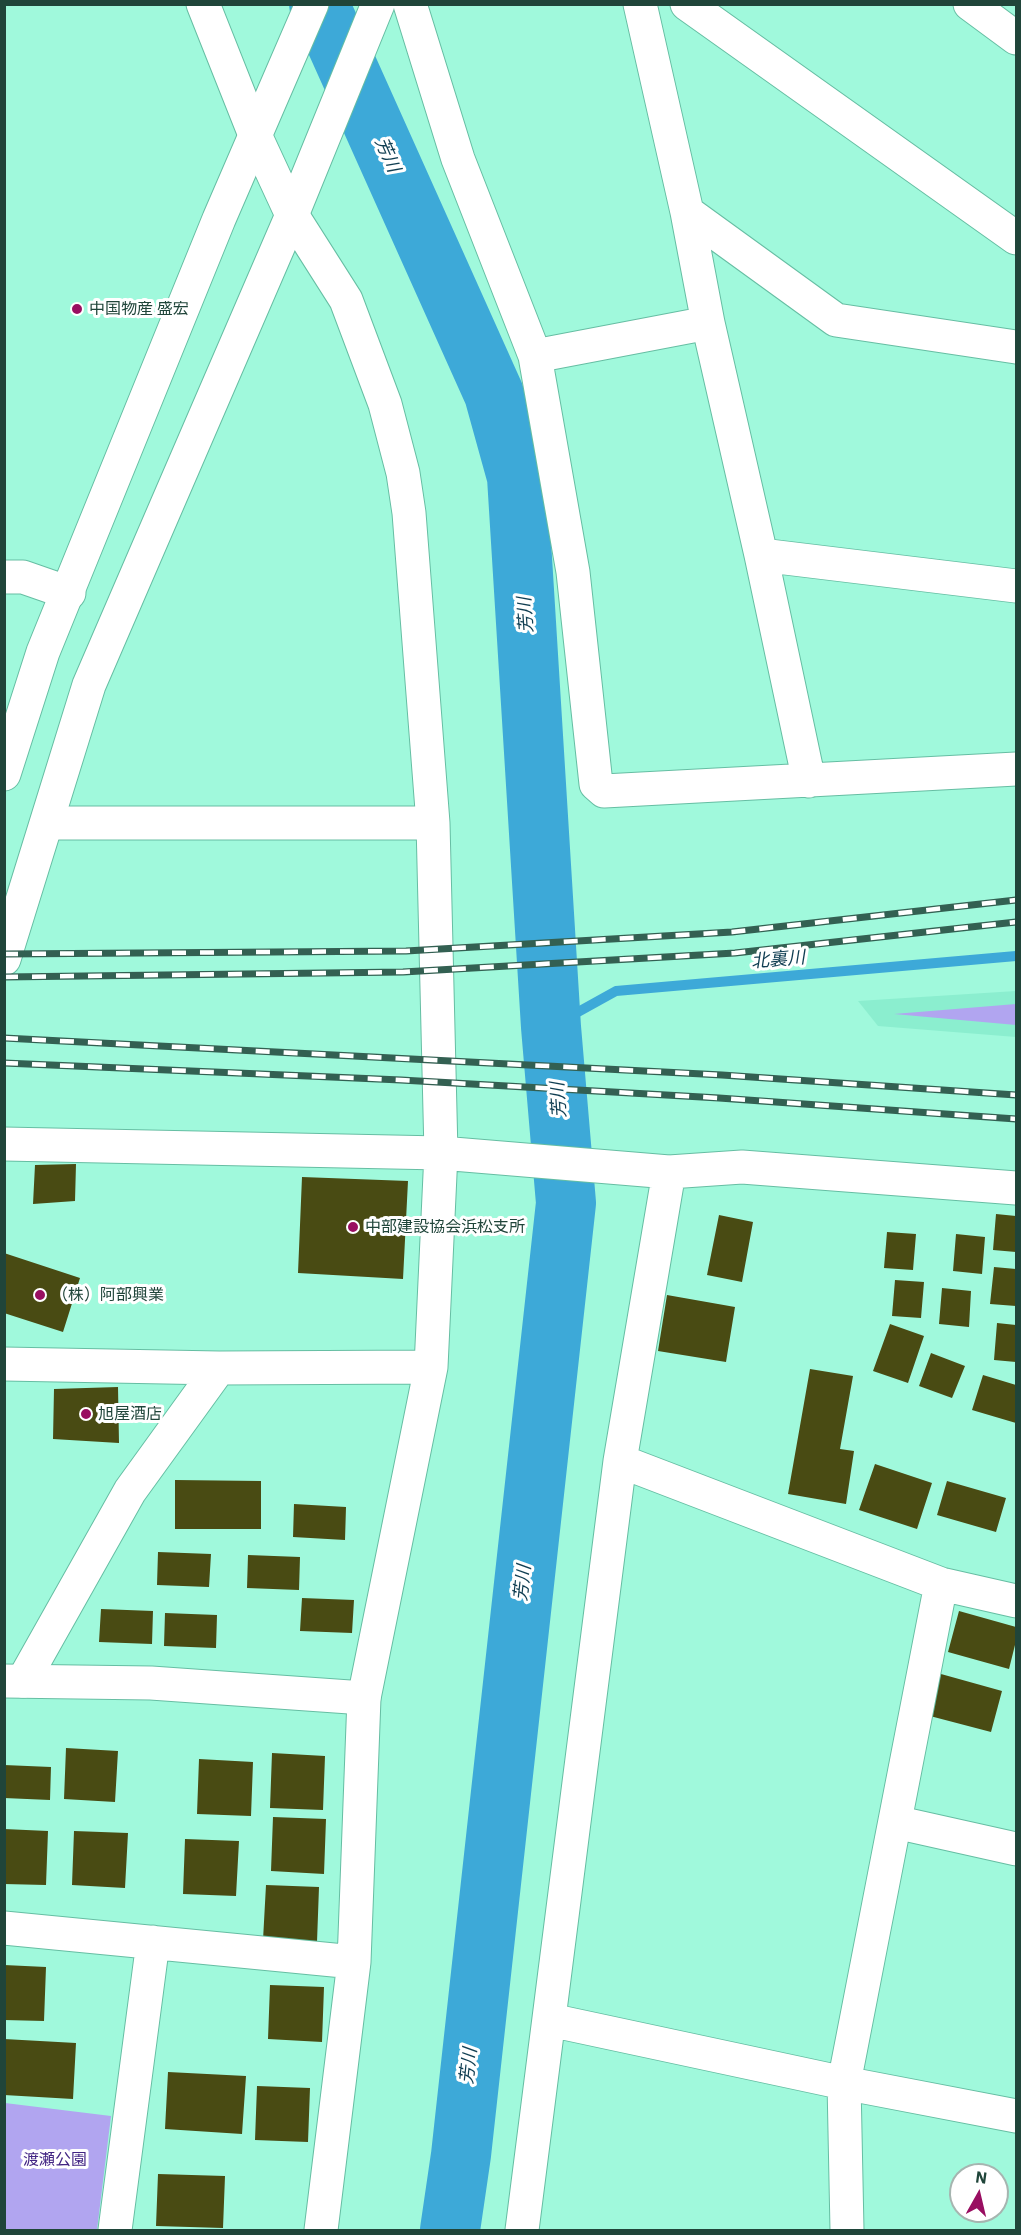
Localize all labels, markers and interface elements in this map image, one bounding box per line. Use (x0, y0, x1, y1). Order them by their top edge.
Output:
water label: 芳川 (370, 134, 404, 176)
place label: 中国物産 盛宏 (89, 299, 189, 319)
marker: 中国物産 盛宏 (70, 302, 84, 316)
water label: 芳川 (514, 596, 538, 634)
water label: 北裏川 (750, 947, 806, 973)
water label: 芳川 (547, 1081, 571, 1119)
place label: 中部建設協会浜松支所 (365, 1217, 525, 1237)
marker: 中部建設協会浜松支所 (346, 1220, 360, 1234)
place label: （株）阿部興業 (52, 1285, 164, 1305)
marker: （株）阿部興業 (33, 1288, 47, 1302)
place label: 旭屋酒店 (98, 1404, 162, 1424)
marker: 旭屋酒店 (79, 1407, 93, 1421)
water label: 芳川 (510, 1564, 536, 1602)
water label: 芳川 (456, 2047, 482, 2085)
park label: 渡瀬公園 (23, 2150, 87, 2170)
north arrow (949, 2163, 1009, 2223)
text: N (974, 2166, 988, 2188)

